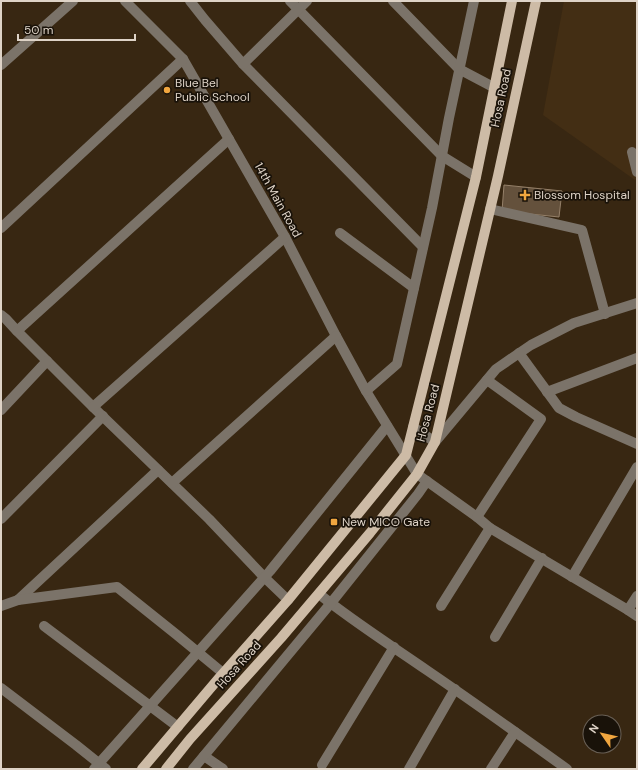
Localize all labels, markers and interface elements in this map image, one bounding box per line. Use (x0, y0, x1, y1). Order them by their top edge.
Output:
scale bar (18, 16, 135, 42)
text: 50 m (24, 22, 53, 38)
street label: Hosa Road (487, 67, 515, 129)
place label: Blue Bel Public School (175, 75, 250, 105)
marker: Blue Bel Public School (162, 85, 172, 95)
street label: 14th Main Road (251, 160, 305, 240)
place label: Blossom Hospital (534, 187, 630, 203)
marker: Blossom Hospital (519, 189, 531, 201)
street label: Hosa Road (413, 382, 443, 444)
place label: New MICO Gate (342, 514, 430, 530)
marker: New MICO Gate (329, 517, 339, 527)
street label: Hosa Road (213, 638, 265, 692)
north arrow (582, 714, 622, 754)
text: N (586, 721, 602, 736)

